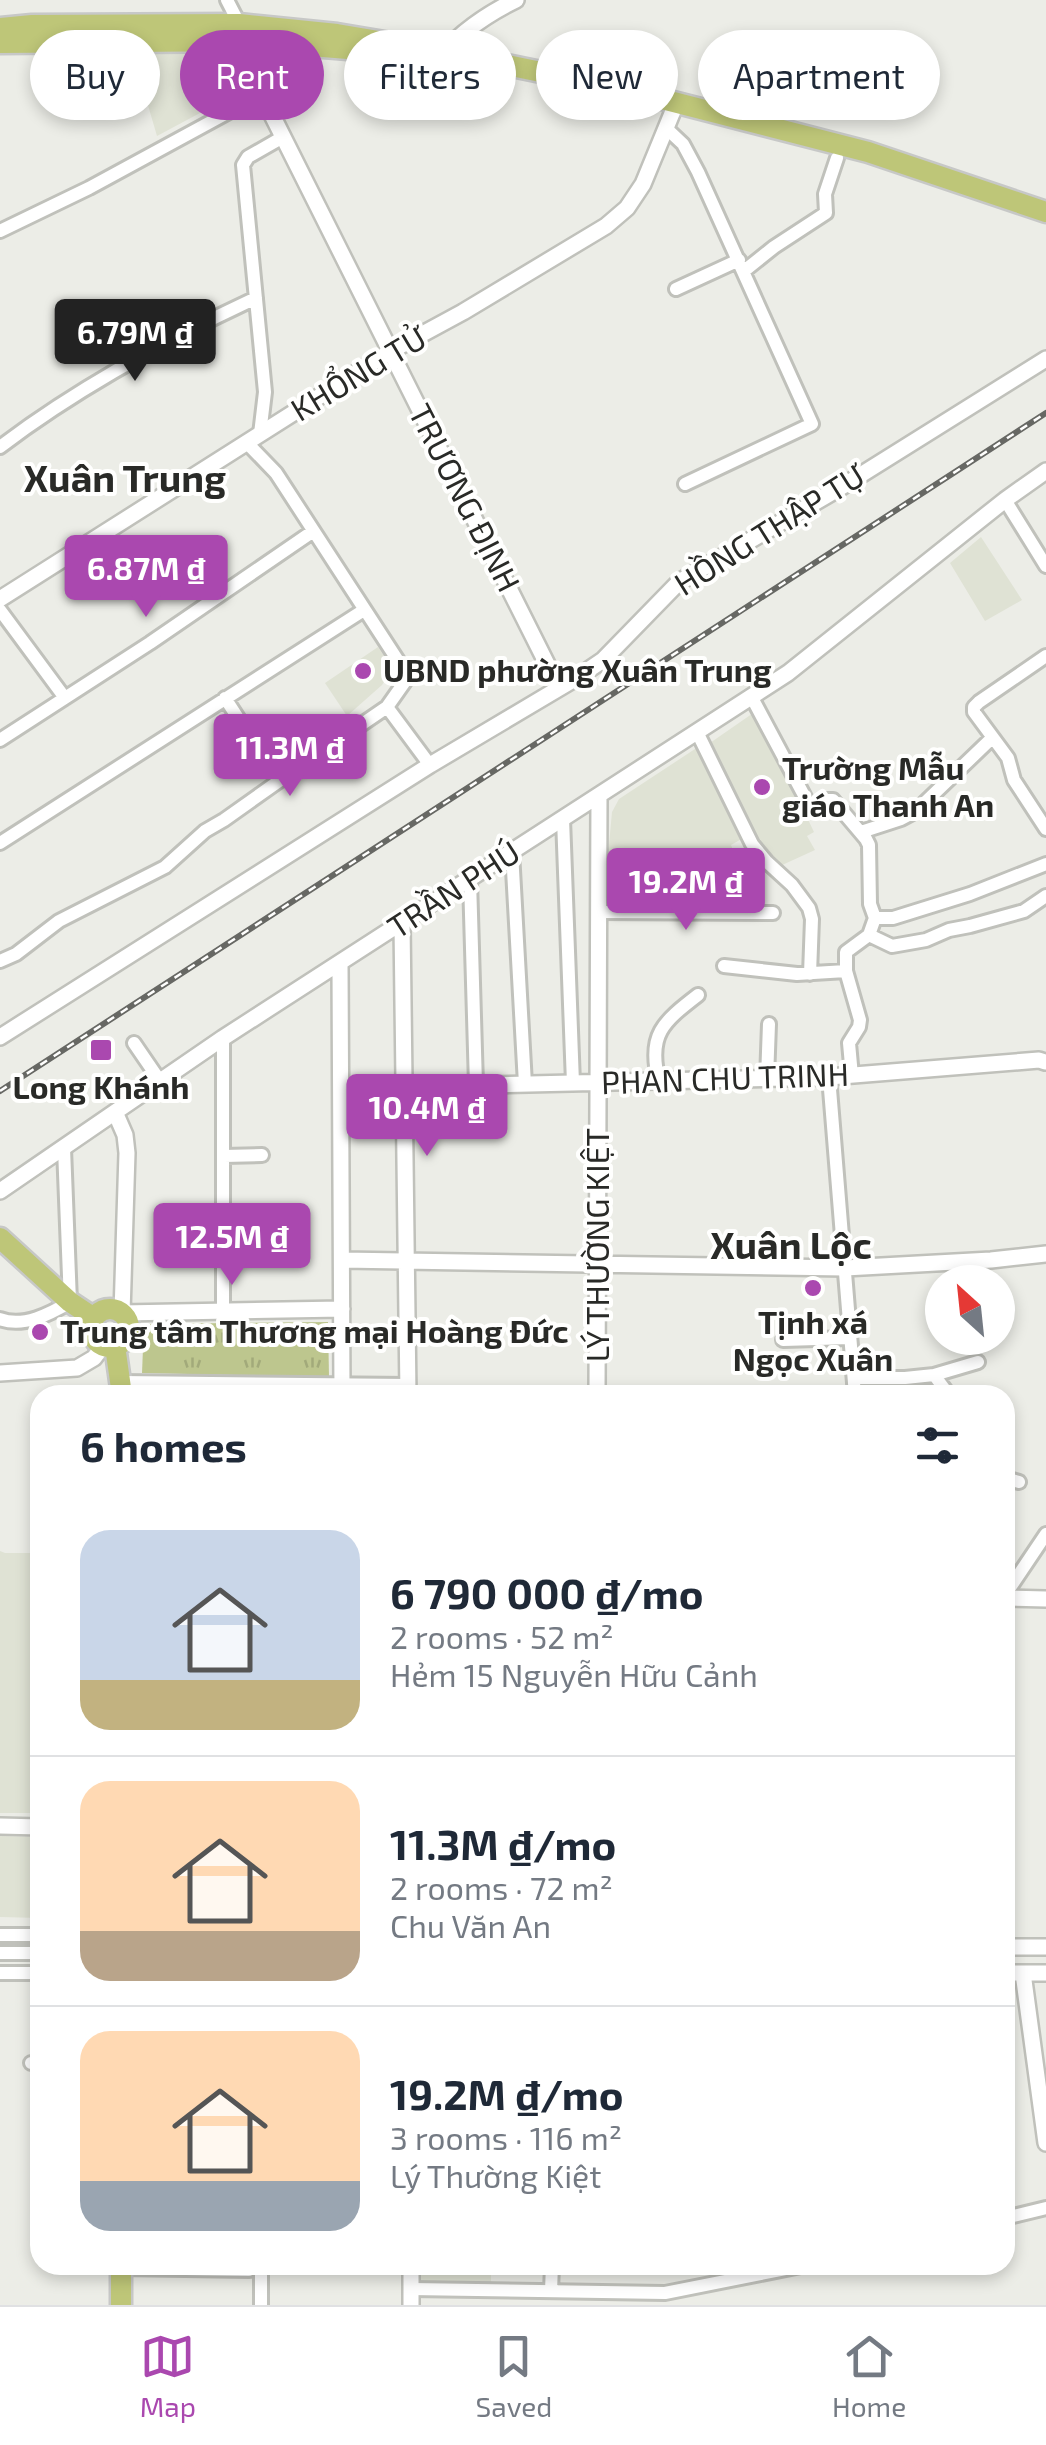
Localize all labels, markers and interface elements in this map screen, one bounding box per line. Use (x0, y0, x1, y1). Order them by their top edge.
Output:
chip: Buy (30, 30, 160, 120)
chip: Rent (180, 30, 324, 120)
chip: Filters (344, 30, 516, 120)
chip: New (536, 30, 678, 120)
chip: Apartment (698, 30, 940, 120)
pin: 6.79M ₫ (43, 299, 227, 384)
text: 6.79M ₫ (77, 312, 193, 350)
street label: KHỔNG TỬ (282, 315, 433, 428)
street label: TRƯƠNG ĐỊNH (402, 397, 529, 597)
street label: HỒNG THẬP TỰ (666, 453, 872, 602)
district label: Xuân Trung (24, 454, 226, 500)
pin: 6.87M ₫ (54, 535, 238, 620)
text: 6.87M ₫ (87, 548, 205, 586)
place label: UBND phường Xuân Trung (383, 650, 772, 688)
marker: UBND phường Xuân Trung (352, 660, 374, 682)
pin: 11.3M ₫ (198, 714, 382, 799)
text: 11.3M ₫ (236, 727, 344, 765)
place label: Trường Mẫu giáo Thanh An (782, 748, 994, 823)
marker: Trường Mẫu giáo Thanh An (751, 776, 773, 798)
street label: TRẦN PHÚ (380, 832, 526, 945)
pin: 19.2M ₫ (594, 848, 778, 933)
text: 19.2M ₫ (629, 861, 743, 899)
marker: Long Khánh (88, 1037, 114, 1063)
street label: PHAN CHU TRINH (600, 1054, 849, 1100)
place label: Long Khánh (13, 1067, 189, 1105)
pin: 10.4M ₫ (335, 1074, 519, 1159)
text: 10.4M ₫ (368, 1087, 486, 1125)
street label: LÝ THƯỜNG KIỆT (577, 1128, 615, 1362)
pin: 12.5M ₫ (140, 1203, 324, 1288)
text: 12.5M ₫ (175, 1216, 289, 1254)
district label: Xuân Lộc (710, 1221, 872, 1267)
north arrow (925, 1265, 1015, 1355)
map controls (925, 1265, 1015, 1355)
marker: Tịnh xá Ngọc Xuân (802, 1277, 824, 1299)
place label: Tịnh xá Ngọc Xuân (733, 1302, 893, 1377)
place label: Trung tâm Thương mại Hoàng Đức (60, 1311, 568, 1349)
marker: Trung tâm Thương mại Hoàng Đức (29, 1321, 51, 1343)
icon: filters (910, 1418, 965, 1473)
text: 6 homes (80, 1420, 247, 1470)
text: 6 790 000 ₫/mo (390, 1567, 704, 1617)
icon: home (160, 1570, 280, 1690)
text: 2 rooms · 52 m² (390, 1617, 614, 1655)
text: Hẻm 15 Nguyễn Hữu Cảnh (390, 1655, 758, 1693)
text: 11.3M ₫/mo (390, 1818, 616, 1868)
icon: home (160, 1821, 280, 1941)
text: 2 rooms · 72 m² (390, 1868, 613, 1906)
text: Chu Văn An (390, 1906, 551, 1944)
text: 19.2M ₫/mo (390, 2068, 624, 2118)
icon: home (160, 2071, 280, 2191)
text: 3 rooms · 116 m² (390, 2118, 622, 2156)
text: Lý Thường Kiệt (390, 2156, 602, 2194)
tab: Map (140, 2329, 196, 2423)
tab: Saved (476, 2329, 552, 2423)
tab: Home (832, 2329, 906, 2423)

